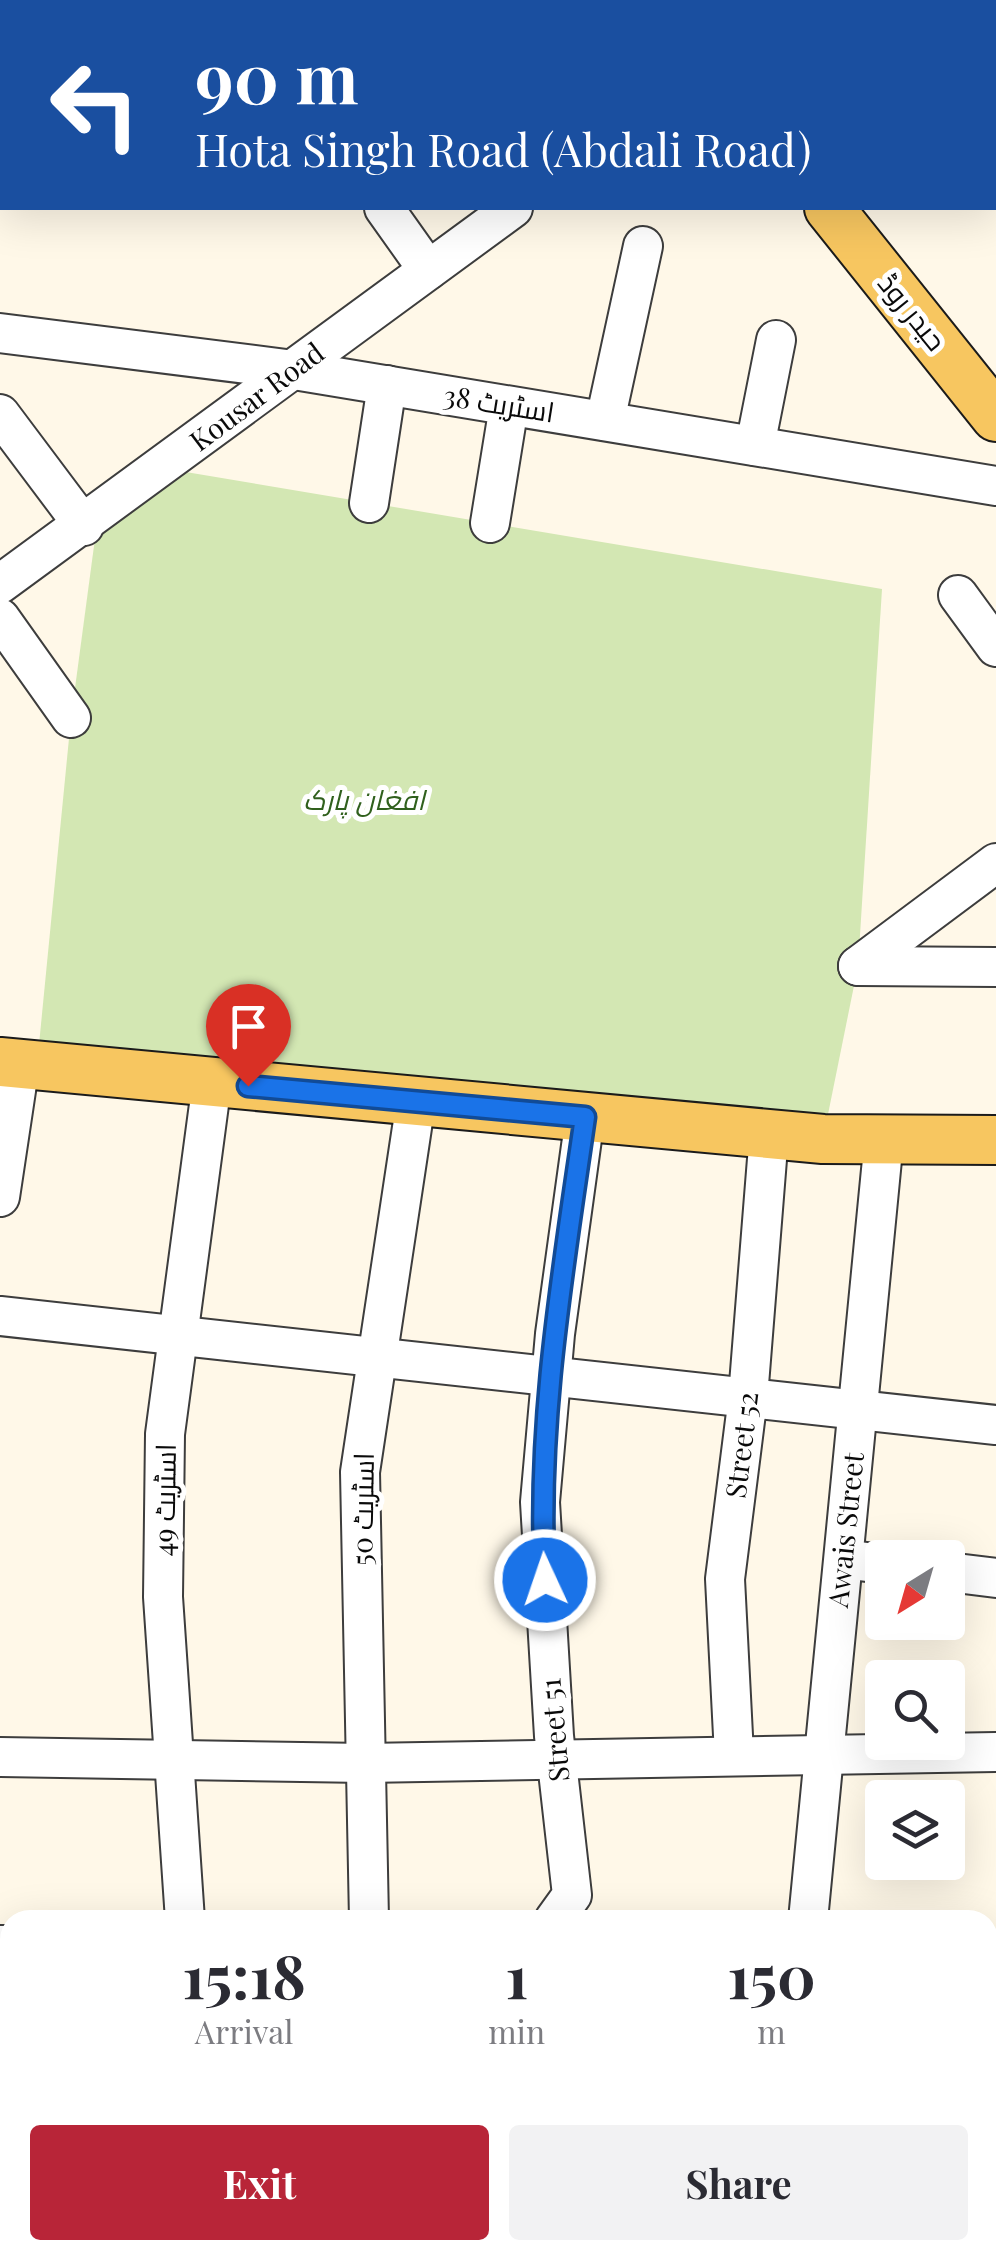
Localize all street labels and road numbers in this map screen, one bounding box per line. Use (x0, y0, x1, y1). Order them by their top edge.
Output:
street label: حیدر روڈ (871, 265, 956, 357)
street label: Kousar Road (181, 333, 331, 458)
street label: اسٹریٹ 38 (441, 375, 557, 430)
street label: Street 52 (716, 1390, 765, 1500)
street label: اسٹریٹ 49 (144, 1443, 183, 1557)
street label: Awais Street (818, 1449, 871, 1610)
street label: اسٹریٹ 50 (342, 1452, 381, 1566)
street label: Street 51 (531, 1677, 576, 1783)

